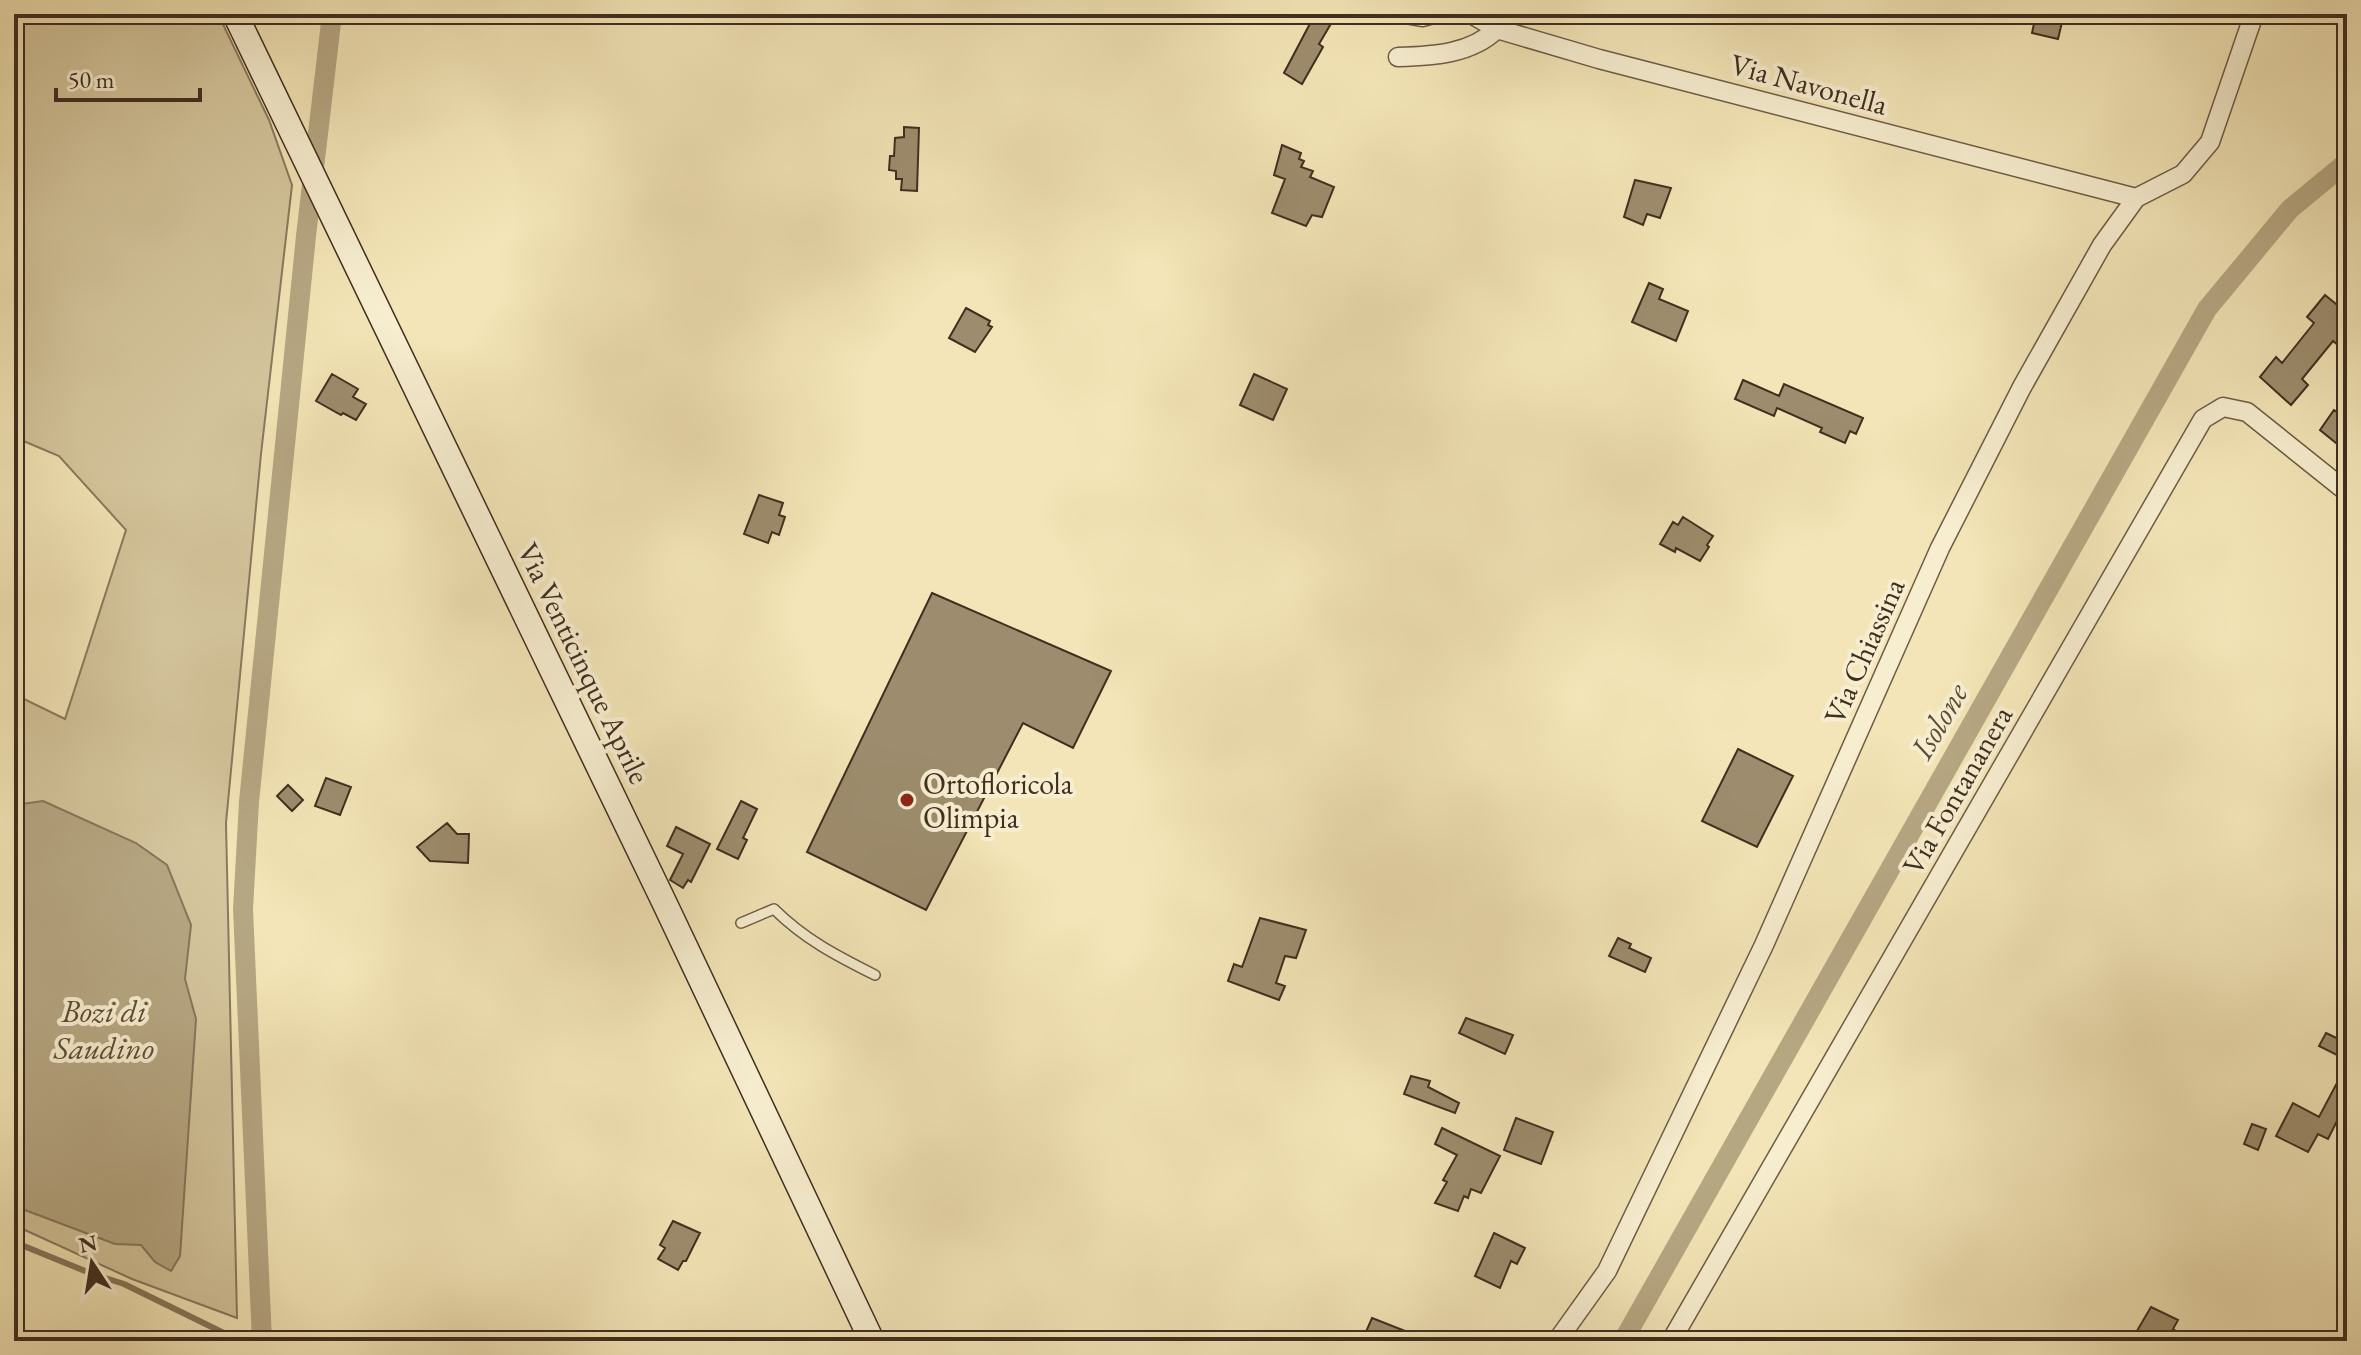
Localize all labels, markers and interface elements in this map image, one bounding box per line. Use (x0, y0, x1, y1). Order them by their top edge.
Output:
street label: Via Navonella (1726, 44, 1892, 124)
scale bar (56, 52, 200, 102)
text: 50 m (68, 64, 115, 95)
street label: Via Venticinque Aprile (509, 536, 659, 790)
street label: Via Chiassina (1815, 572, 1913, 730)
water label: Isolone (1900, 674, 1978, 767)
street label: Via Fontananera (1893, 698, 2021, 881)
place label: Ortofloricola Olimpia (923, 764, 1073, 837)
marker: Ortofloricola Olimpia (898, 791, 916, 809)
water label: Bozi di Saudino (53, 990, 154, 1069)
north arrow (52, 1223, 132, 1303)
text: N (76, 1228, 100, 1260)

